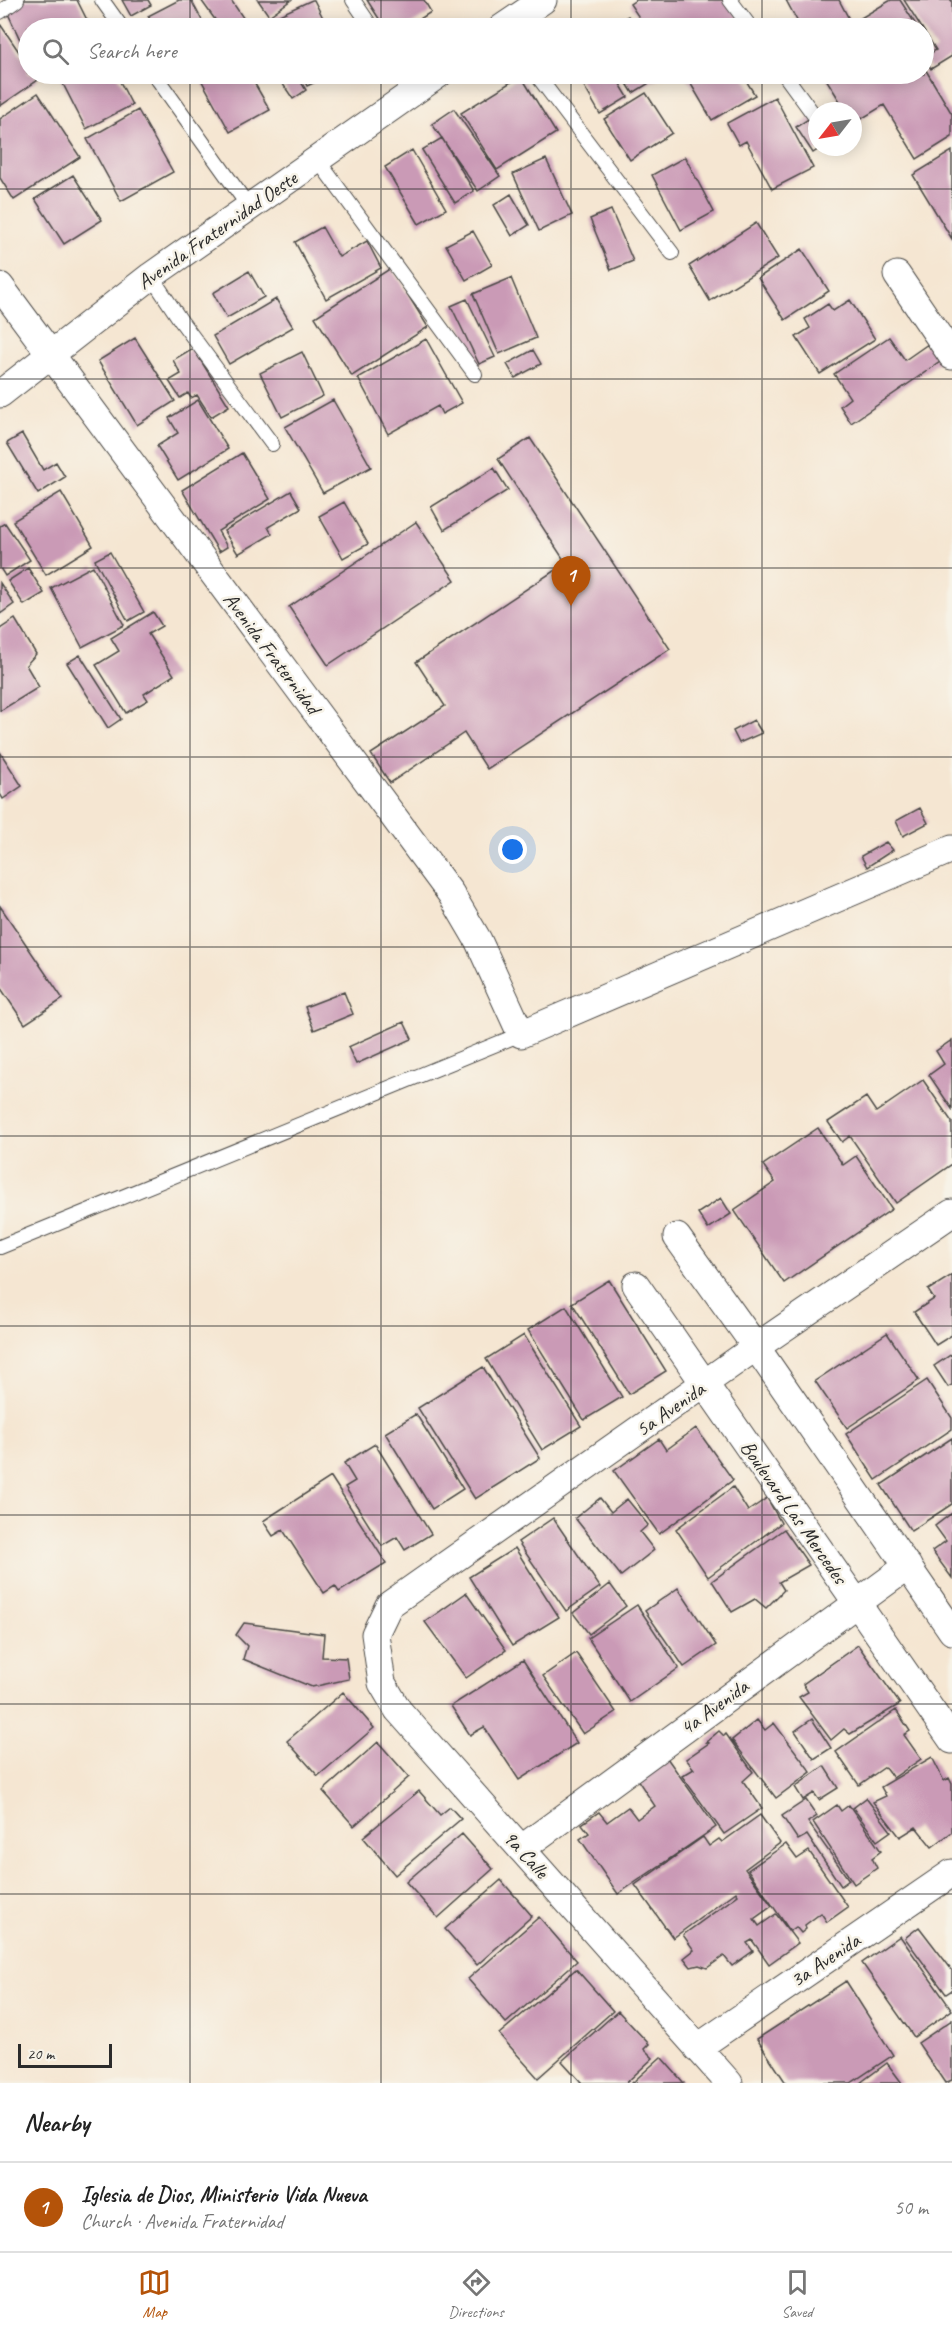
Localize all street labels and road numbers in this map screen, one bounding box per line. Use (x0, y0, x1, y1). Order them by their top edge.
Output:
street label: Avenida Fraternidad Oeste (132, 164, 303, 295)
street label: Avenida Fraternidad (218, 587, 328, 721)
street label: 5a Avenida (630, 1375, 711, 1442)
street label: Boulevard Las Mercedes (735, 1435, 854, 1590)
street label: 4a Avenida (675, 1672, 755, 1741)
street label: 9a Calle (498, 1825, 555, 1884)
street label: 3a Avenida (785, 1926, 866, 1993)

